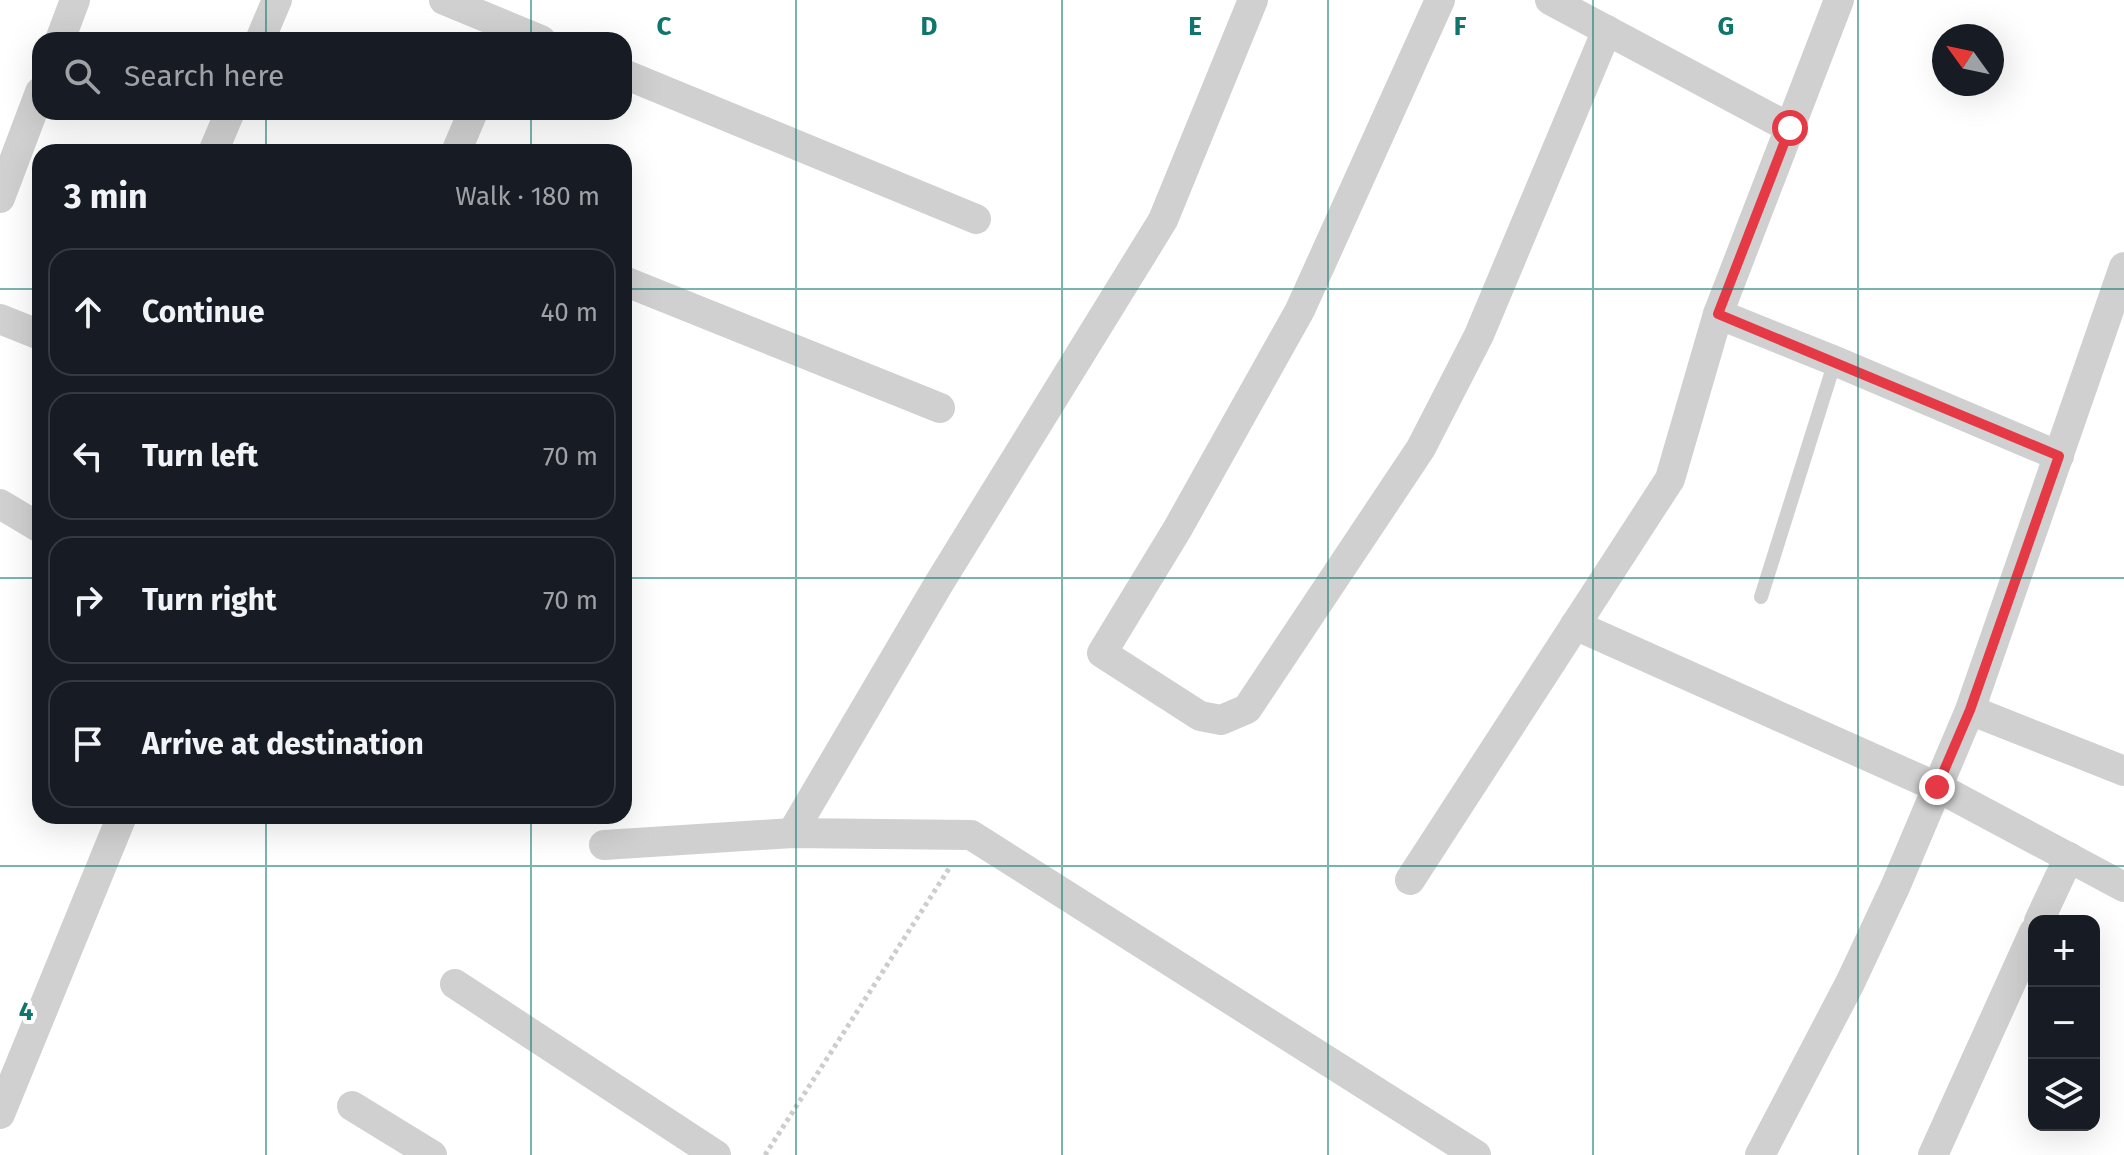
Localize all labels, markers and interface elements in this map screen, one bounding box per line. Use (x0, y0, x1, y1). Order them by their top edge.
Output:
text: C (657, 11, 672, 42)
text: D (921, 11, 938, 42)
text: E (1188, 11, 1202, 42)
text: F (1454, 11, 1467, 42)
text: G (1718, 11, 1734, 42)
north arrow (1932, 24, 2004, 96)
search box (32, 32, 632, 120)
icon: search (60, 54, 104, 98)
text: Search here (124, 58, 284, 94)
route start (1772, 110, 1808, 146)
text: 3 min (64, 176, 148, 217)
text: Walk · 180 m (455, 181, 600, 212)
icon: ahead (66, 290, 110, 334)
text: Continue (142, 294, 265, 330)
text: 40 m (540, 297, 598, 328)
icon: left (66, 434, 110, 478)
text: Turn left (142, 438, 258, 474)
text: 70 m (543, 441, 598, 472)
icon: right (66, 578, 110, 622)
text: Turn right (142, 582, 277, 618)
text: 70 m (543, 585, 598, 616)
icon: arrive (66, 722, 110, 766)
text: Arrive at destination (142, 726, 424, 762)
route end (1919, 769, 1955, 805)
map controls (2028, 915, 2100, 1131)
button: + (2028, 915, 2100, 987)
button: − (2028, 987, 2100, 1059)
text: 4 (19, 996, 34, 1027)
button: layers (2028, 1059, 2100, 1131)

